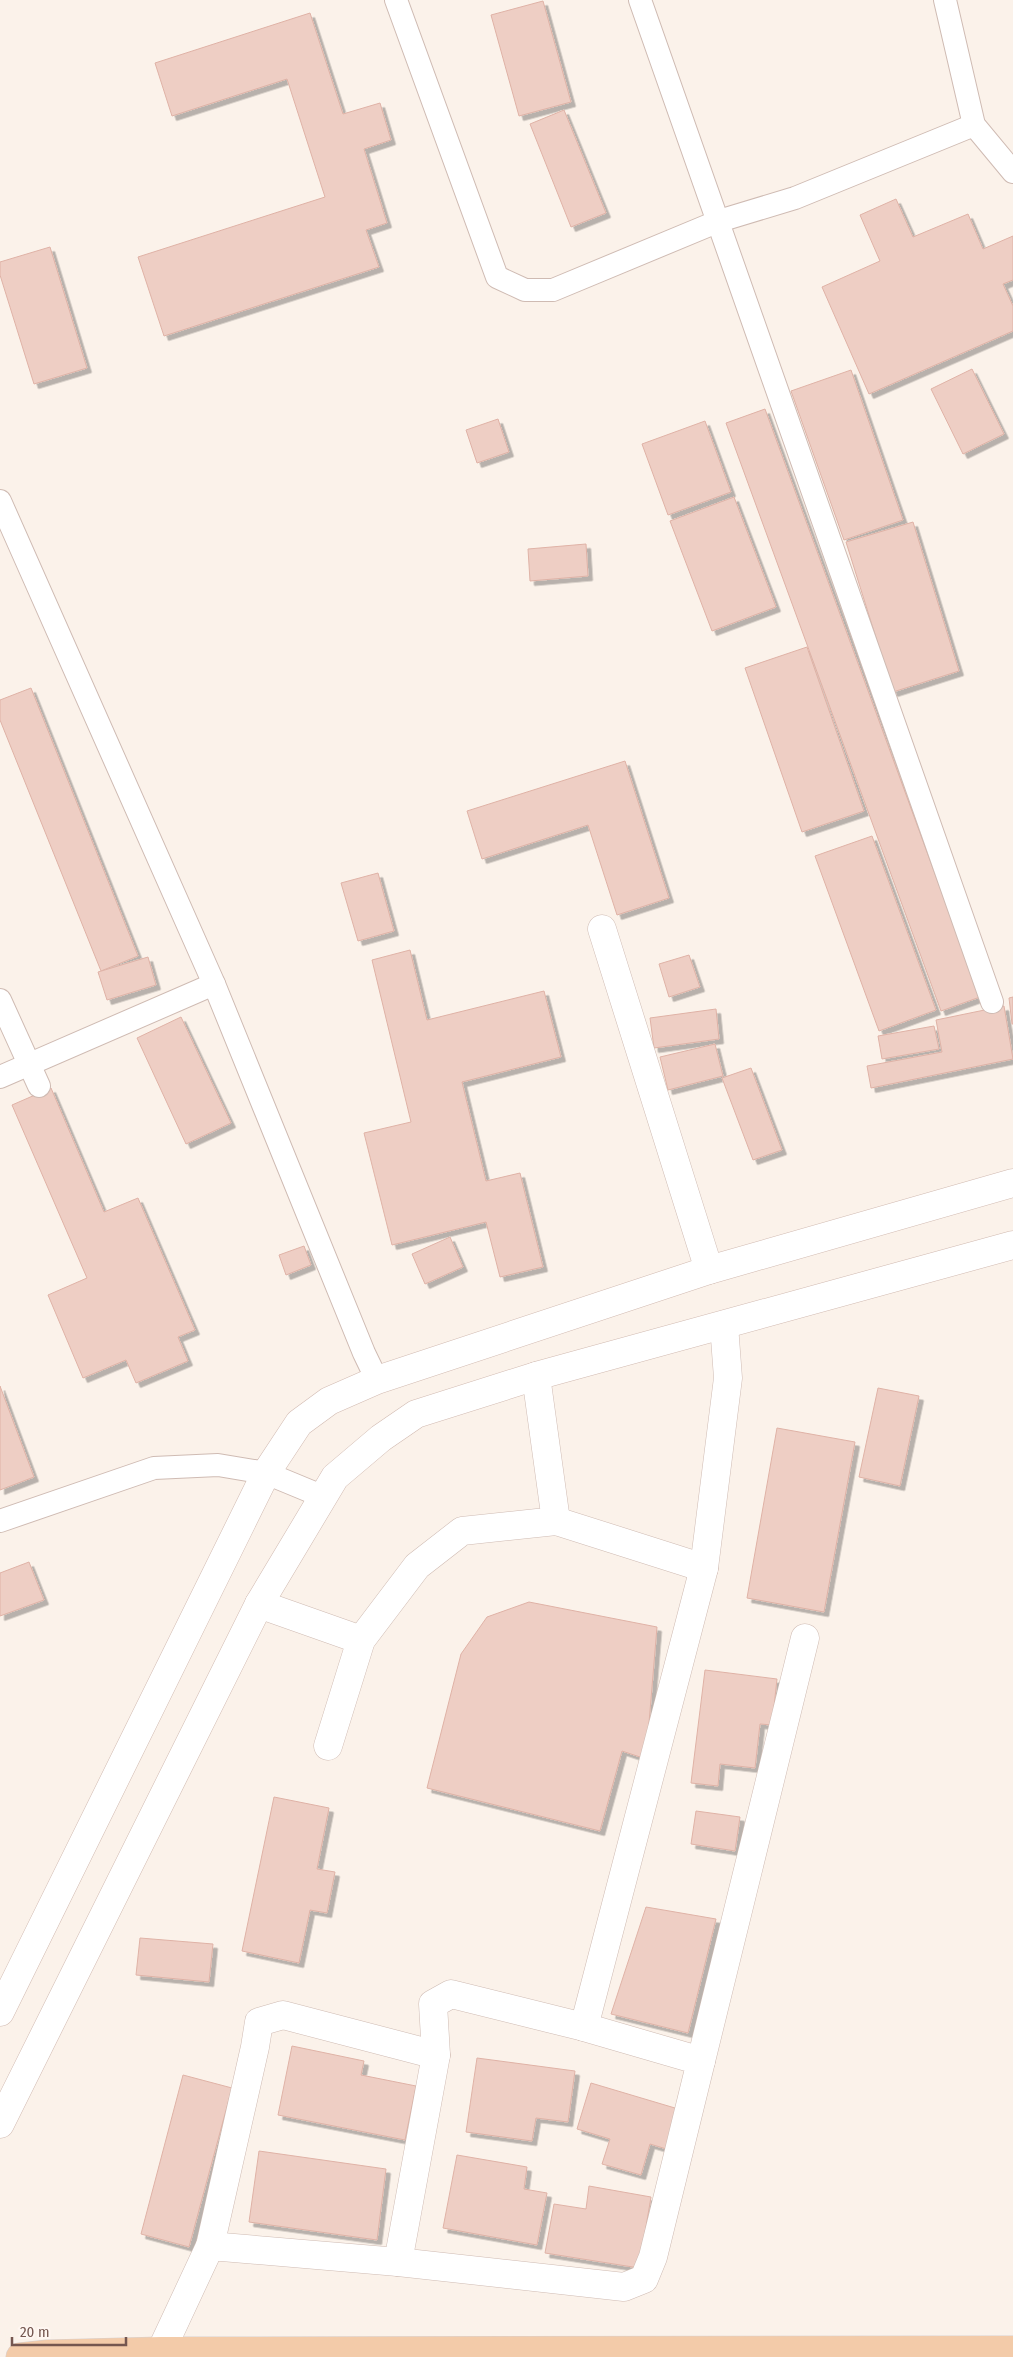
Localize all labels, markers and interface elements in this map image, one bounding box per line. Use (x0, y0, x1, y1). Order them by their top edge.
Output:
scale bar (12, 2314, 126, 2346)
text: 20 m (20, 2323, 50, 2341)

